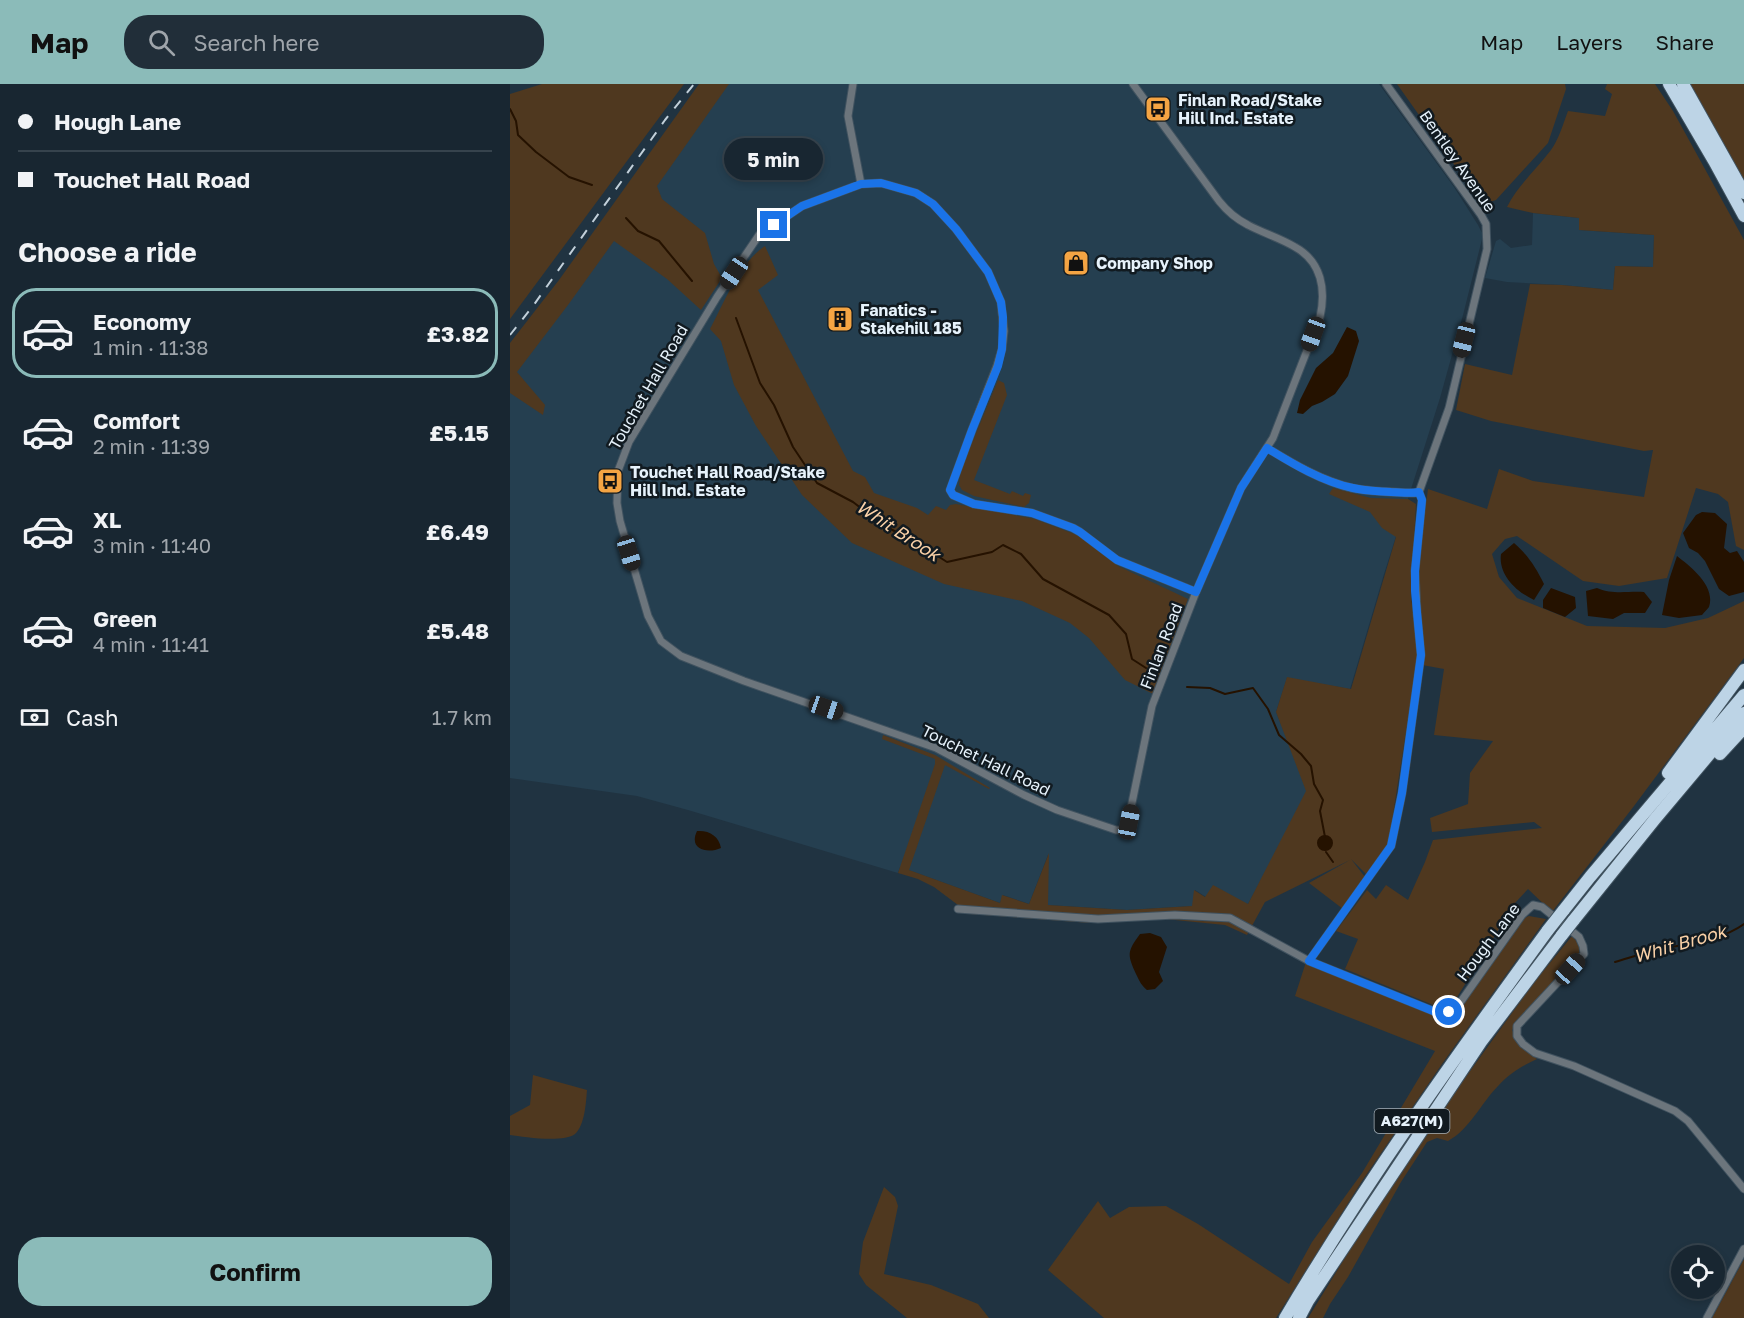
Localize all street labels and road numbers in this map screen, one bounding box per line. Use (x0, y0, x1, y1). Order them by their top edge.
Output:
street label: Bentley Avenue (1416, 106, 1500, 216)
street label: Touchet Hall Road (604, 321, 692, 453)
street label: Finlan Road (1135, 600, 1187, 692)
street label: Touchet Hall Road (918, 720, 1054, 800)
street label: Hough Lane (1452, 899, 1524, 985)
road number: A627(M) (1374, 1109, 1450, 1133)

